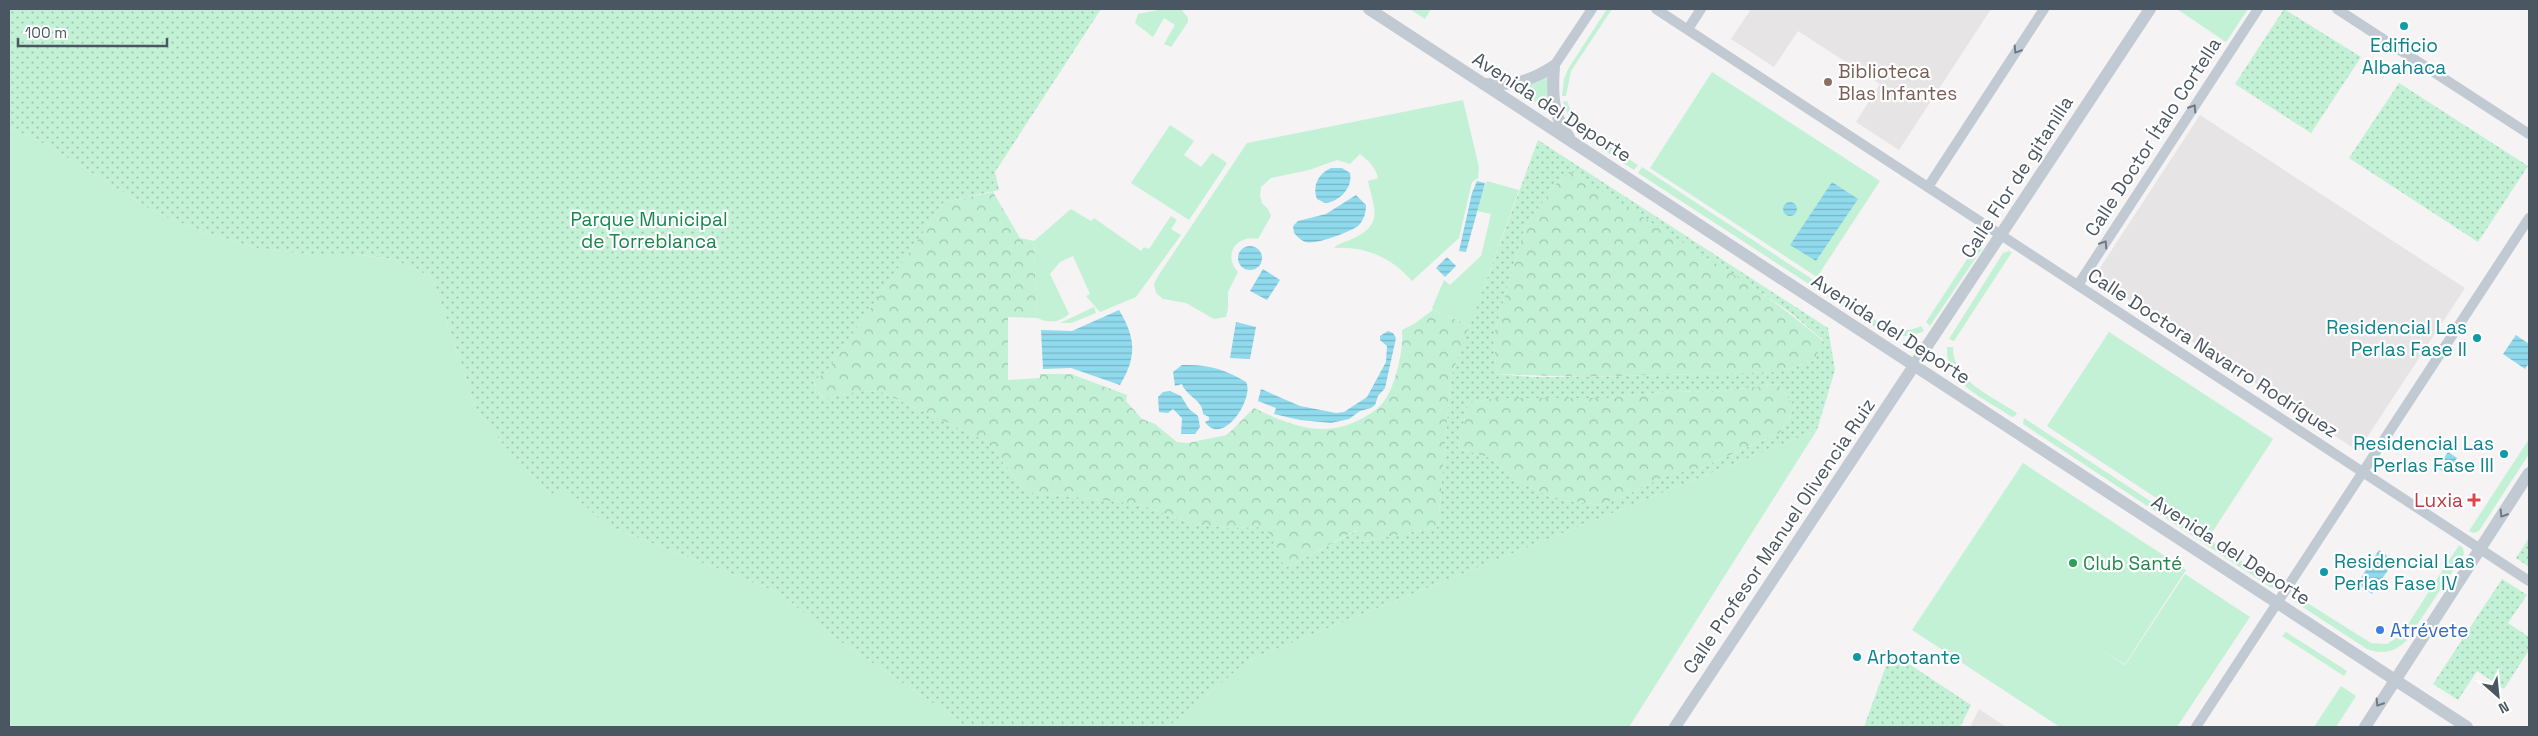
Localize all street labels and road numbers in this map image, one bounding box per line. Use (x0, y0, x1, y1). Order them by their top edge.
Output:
street label: Calle Doctor Ítalo Cortella (2079, 33, 2227, 241)
street label: Avenida del Deporte (1468, 46, 1636, 168)
street label: Calle Flor de gitanilla (1955, 91, 2079, 263)
street label: Calle Doctora Navarro Rodríguez (2083, 263, 2343, 443)
street label: Avenida del Deporte (1807, 268, 1975, 390)
street label: Calle Profesor Manuel Olivencia Ruiz (1677, 393, 1881, 679)
street label: Avenida del Deporte (2147, 489, 2315, 611)

